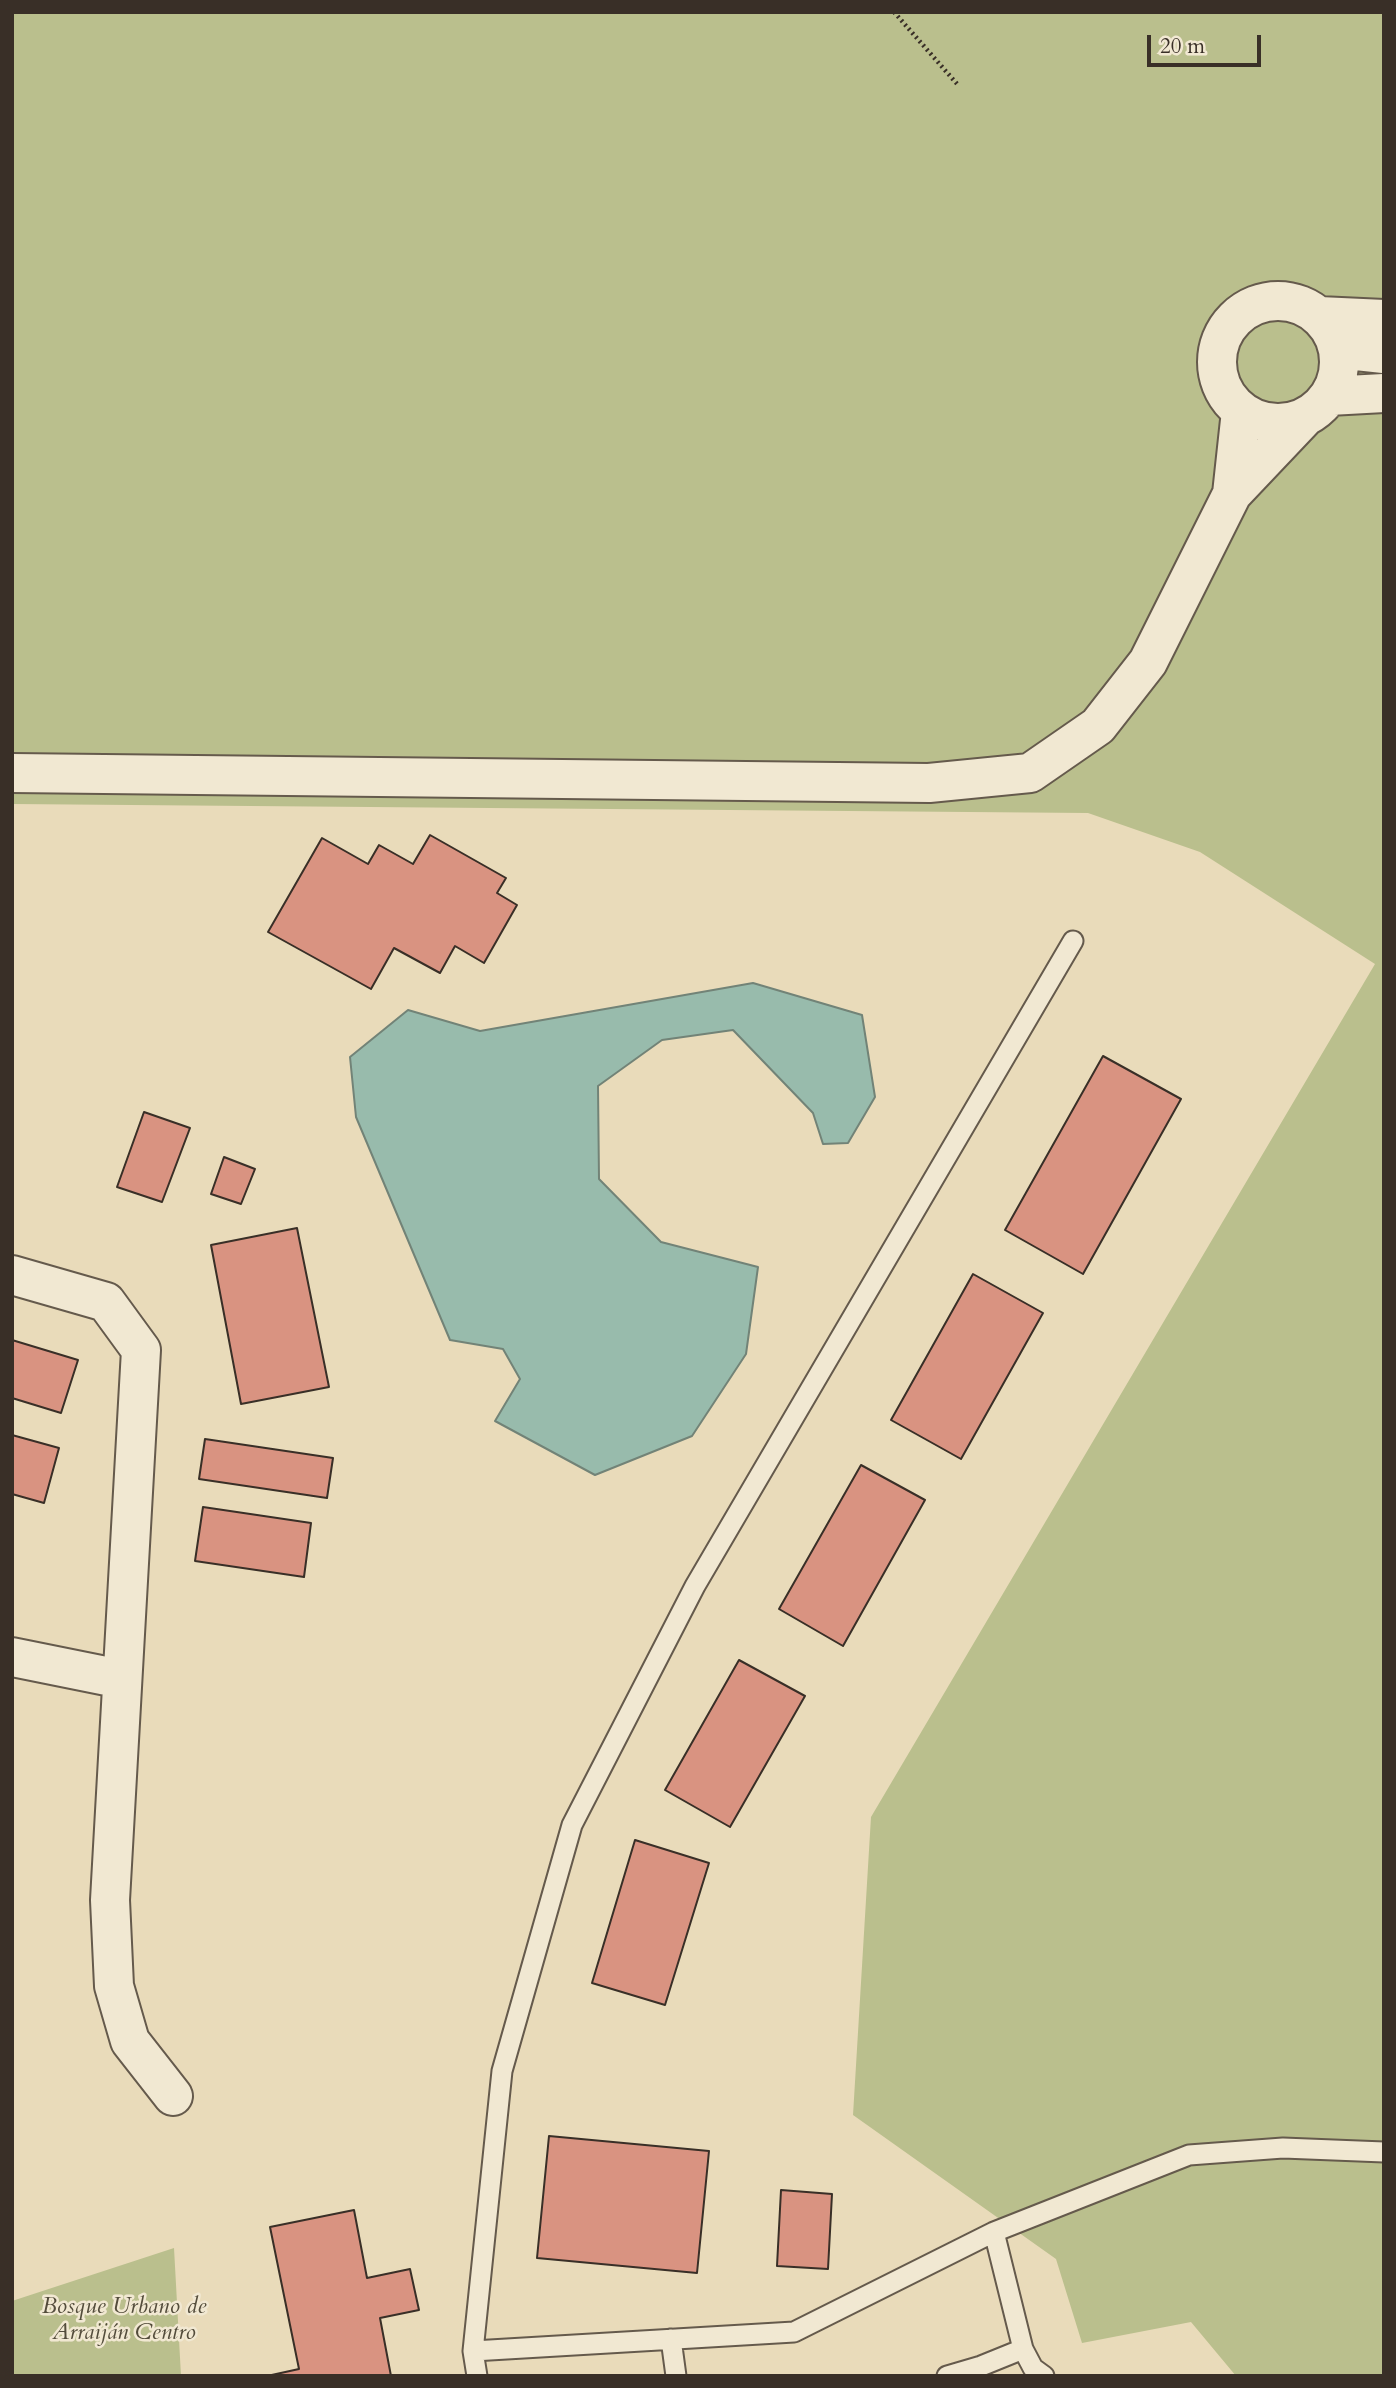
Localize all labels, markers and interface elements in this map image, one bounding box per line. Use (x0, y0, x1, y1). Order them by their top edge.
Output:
scale bar (1151, 21, 1265, 65)
text: 20 m (1160, 32, 1205, 61)
park label: Bosque Urbano de Arraiján Centro (42, 2294, 206, 2348)

